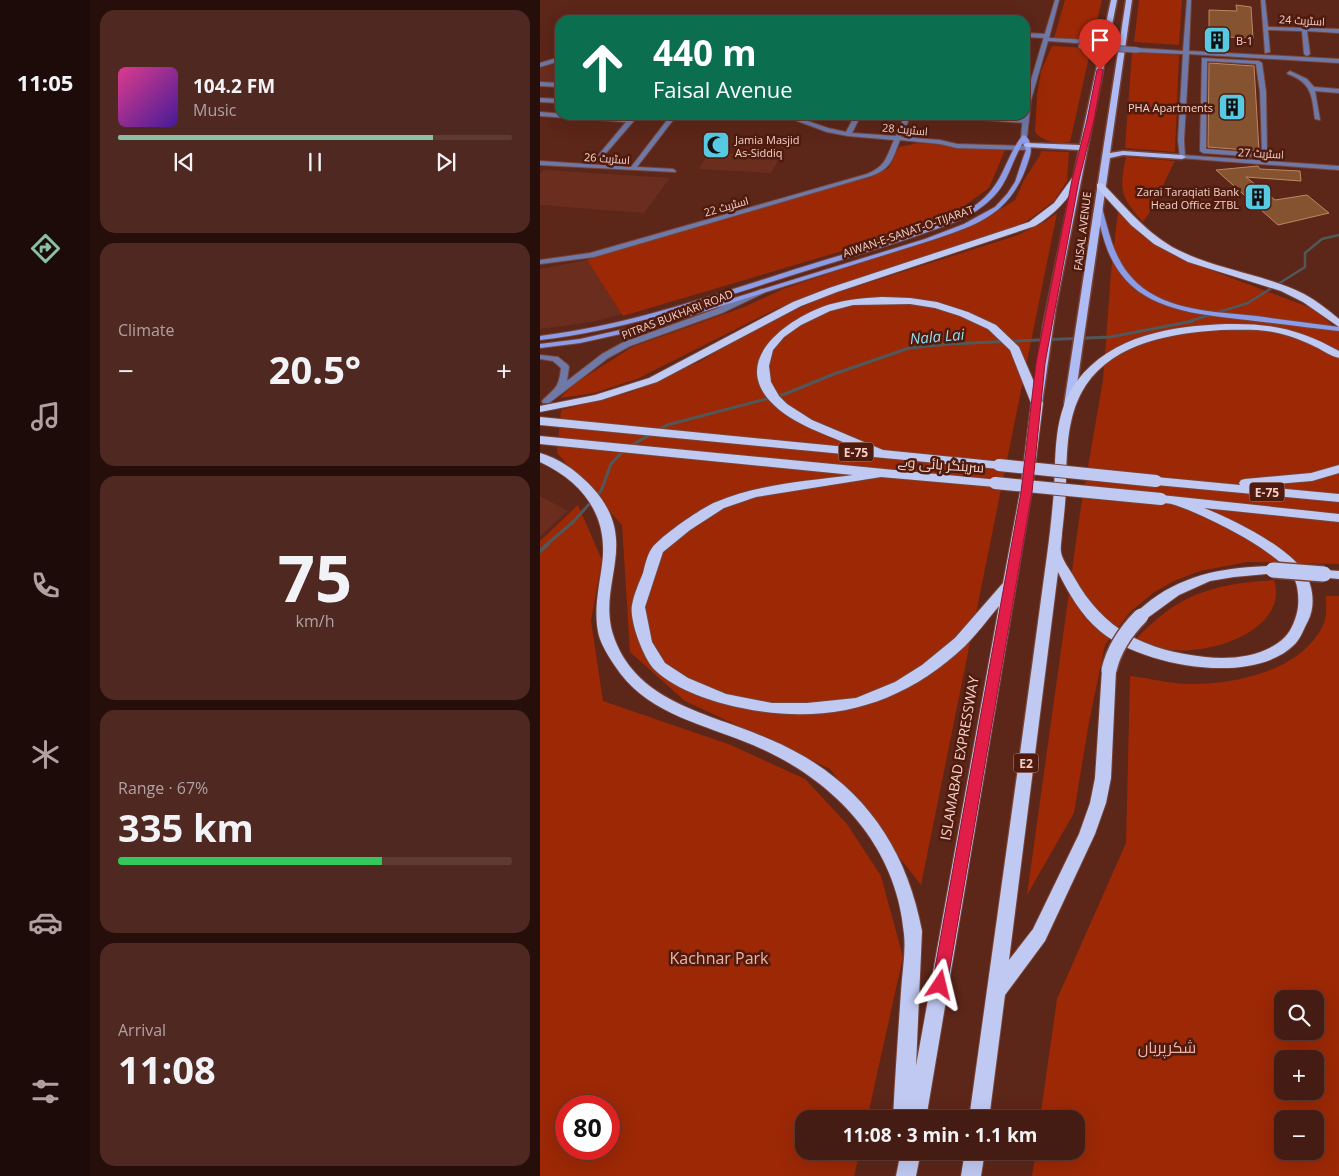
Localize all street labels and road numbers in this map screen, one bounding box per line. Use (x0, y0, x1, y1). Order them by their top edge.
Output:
street label: اسٹریٹ 24 (1279, 11, 1325, 29)
street label: اسٹریٹ 28 (881, 120, 929, 138)
street label: اسٹریٹ 27 (1238, 144, 1284, 162)
street label: اسٹریٹ 26 (584, 149, 630, 167)
street label: FAISAL AVENUE (1070, 191, 1094, 271)
street label: اسٹریٹ 22 (702, 192, 750, 220)
street label: AIWAN-E-SANAT-O-TIJARAT (841, 202, 975, 260)
street label: PITRAS BUKHARI ROAD (619, 286, 735, 342)
road number: E-75 (838, 442, 874, 462)
street label: سرینگر ہائی وے (897, 452, 985, 476)
road number: E-75 (1250, 482, 1284, 502)
street label: ISLAMABAD EXPRESSWAY (935, 674, 983, 842)
road number: E2 (1014, 754, 1038, 772)

